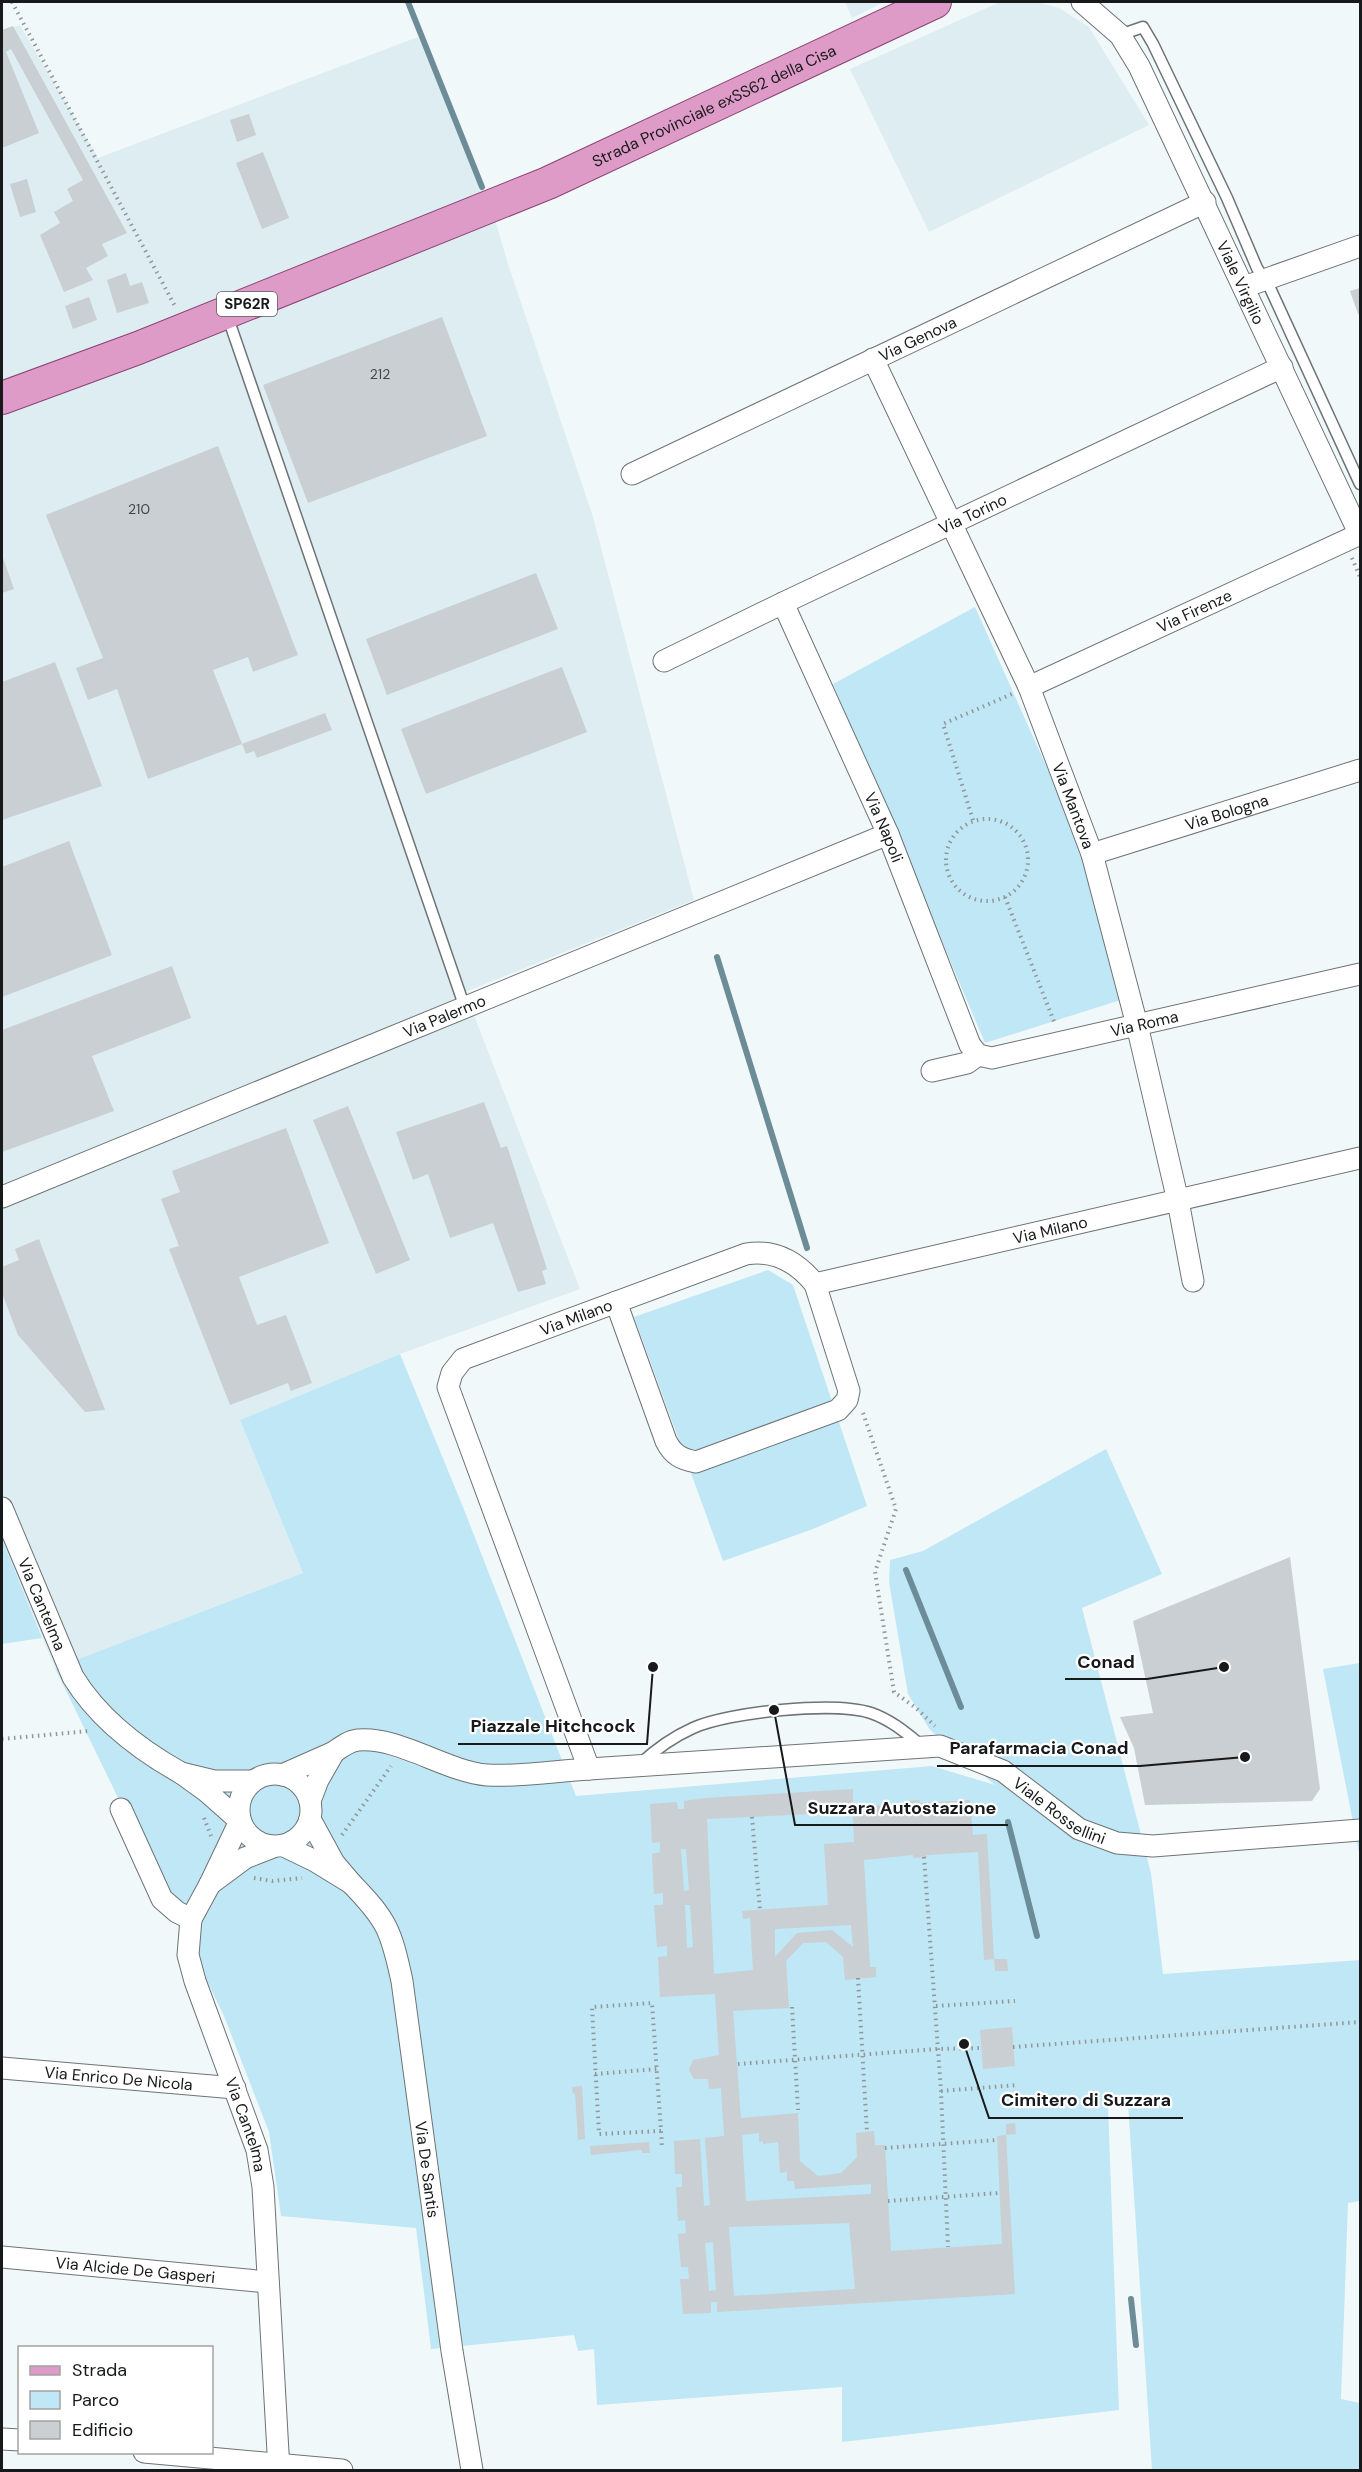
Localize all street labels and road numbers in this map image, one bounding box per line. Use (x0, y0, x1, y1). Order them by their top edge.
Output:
street label: Strada Provinciale exSS62 della Cisa (589, 40, 840, 172)
street label: Viale Virgilio (1212, 237, 1269, 328)
road number: SP62R (217, 292, 277, 316)
street label: Via Genova (875, 311, 960, 366)
street label: Via Torino (935, 489, 1010, 539)
street label: Via Firenze (1154, 585, 1235, 637)
street label: Via Mantova (1047, 760, 1099, 852)
street label: Via Napoli (859, 789, 908, 865)
street label: Via Bologna (1182, 789, 1271, 835)
street label: Via Palermo (400, 990, 489, 1043)
street label: Via Roma (1108, 1006, 1180, 1042)
street label: Via Milano (1011, 1211, 1090, 1249)
street label: Via Milano (537, 1295, 615, 1341)
street label: Via Cantelma (13, 1555, 71, 1654)
street label: Viale Rossellini (1009, 1772, 1109, 1849)
street label: Via Enrico De Nicola (44, 2062, 194, 2095)
street label: Via Cantelma (220, 2074, 270, 2173)
street label: Via De Santis (410, 2120, 444, 2219)
street label: Via Alcide De Gasperi (55, 2252, 216, 2288)

